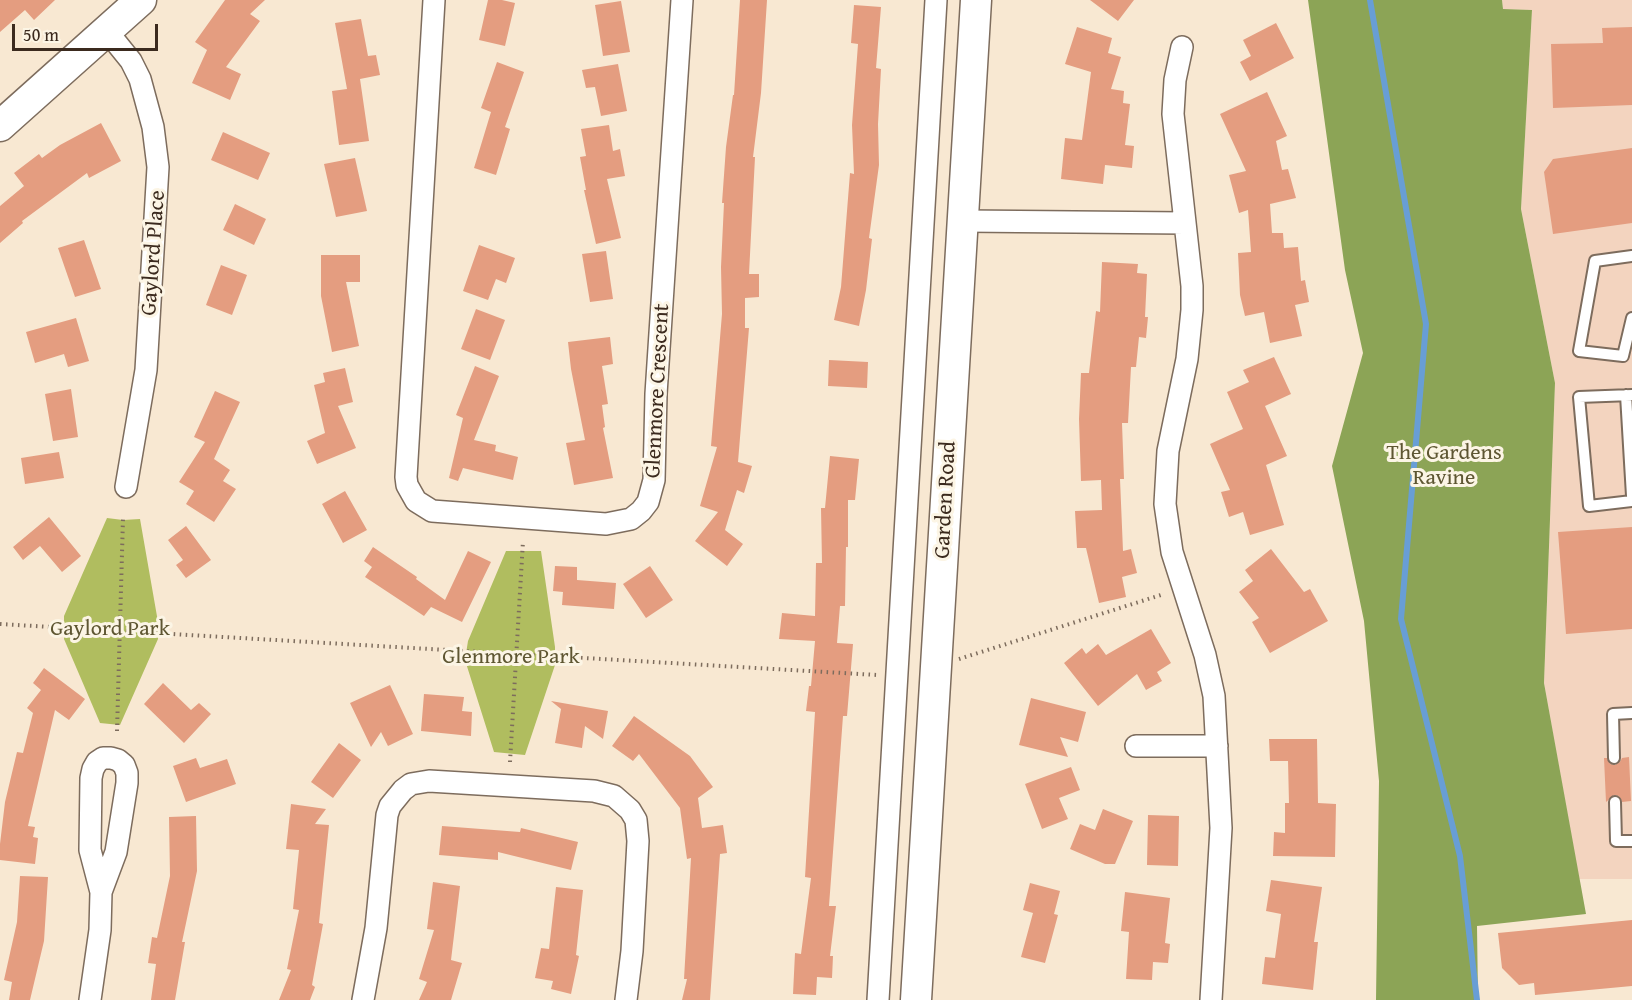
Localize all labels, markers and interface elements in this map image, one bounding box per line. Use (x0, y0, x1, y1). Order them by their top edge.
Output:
scale bar (15, 12, 160, 50)
text: 50 m (23, 21, 59, 48)
street label: Gaylord Place (136, 189, 172, 317)
street label: Glenmore Crescent (640, 303, 676, 479)
park label: The Gardens Ravine (1386, 440, 1502, 492)
street label: Garden Road (930, 441, 962, 559)
park label: Gaylord Park (50, 616, 170, 642)
park label: Glenmore Park (442, 644, 580, 670)

